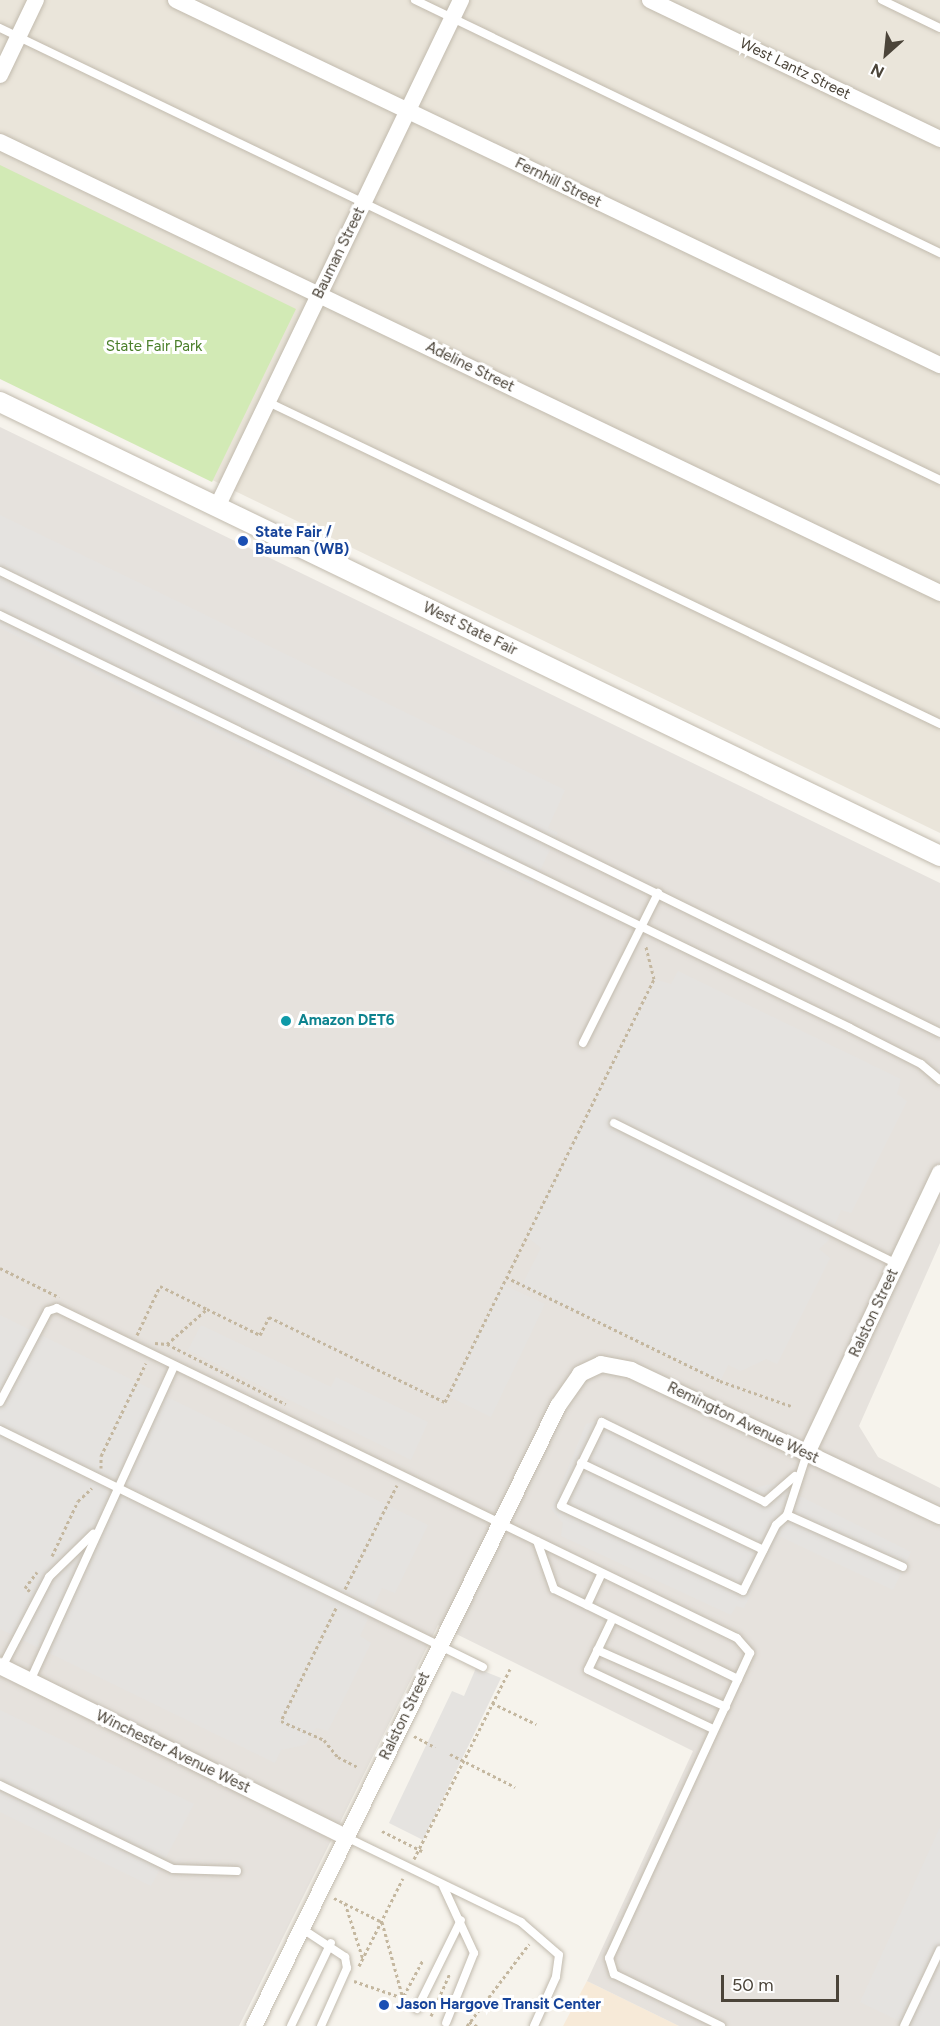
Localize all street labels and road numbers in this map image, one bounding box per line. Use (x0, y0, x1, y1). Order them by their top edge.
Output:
street label: West Lantz Street (737, 34, 853, 104)
street label: Fernhill Street (512, 154, 604, 212)
street label: Bauman Street (309, 204, 369, 302)
street label: Adeline Street (423, 338, 517, 396)
street label: West State Fair (420, 598, 520, 660)
street label: Ralston Street (846, 1266, 902, 1360)
street label: Remington Avenue West (664, 1378, 822, 1468)
street label: Ralston Street (376, 1669, 434, 1763)
street label: Winchester Avenue West (93, 1707, 253, 1797)

